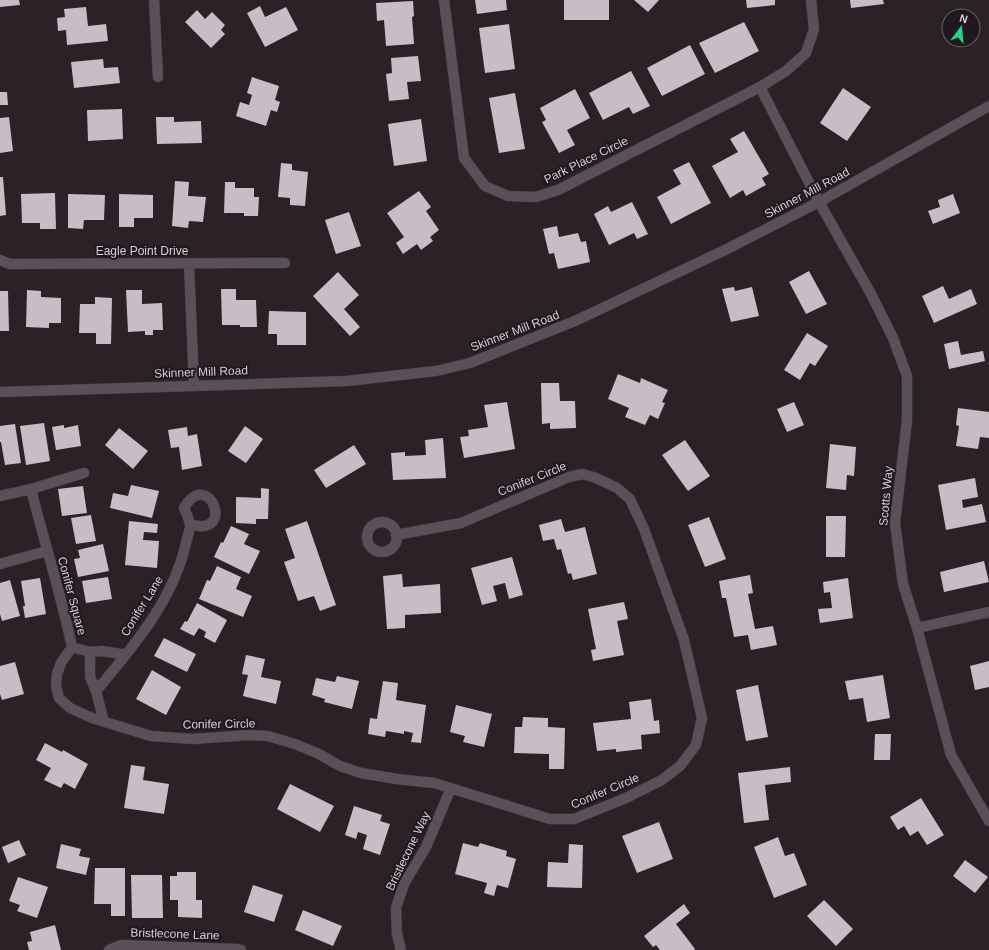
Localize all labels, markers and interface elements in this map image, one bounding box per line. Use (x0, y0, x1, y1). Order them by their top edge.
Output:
north arrow (941, 8, 981, 48)
text: N (958, 12, 969, 25)
street label: Park Place Circle (542, 133, 631, 186)
street label: Skinner Mill Road (762, 165, 852, 221)
street label: Eagle Point Drive (96, 244, 189, 258)
street label: Skinner Mill Road (469, 308, 561, 354)
street label: Skinner Mill Road (154, 363, 248, 381)
street label: Conifer Circle (496, 459, 569, 499)
street label: Scotts Way (876, 465, 896, 527)
street label: Conifer Square (55, 555, 89, 637)
street label: Conifer Lane (118, 573, 166, 639)
street label: Conifer Circle (183, 716, 256, 732)
street label: Conifer Circle (569, 770, 641, 812)
street label: Bristlecone Way (383, 809, 433, 893)
street label: Bristlecone Lane (130, 925, 220, 943)

